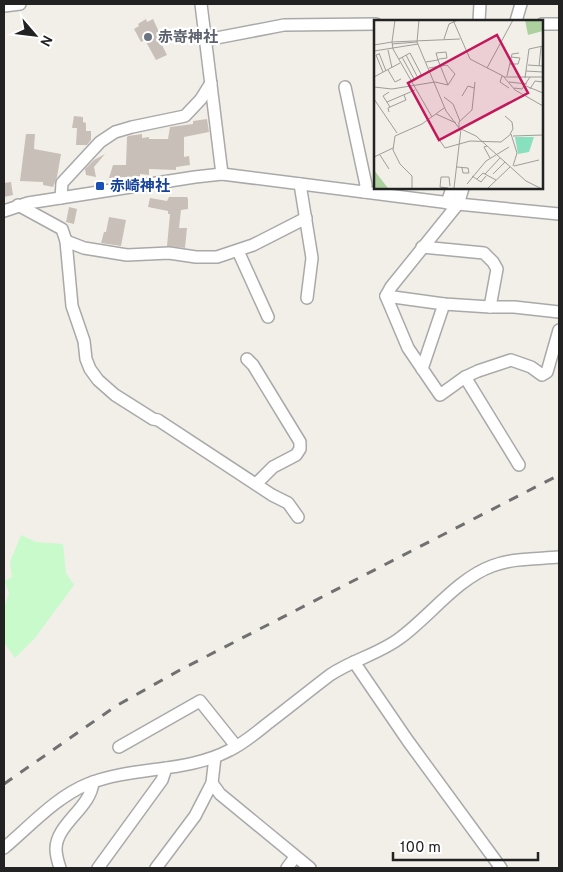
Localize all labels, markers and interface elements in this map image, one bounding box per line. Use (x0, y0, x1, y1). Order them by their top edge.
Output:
north arrow (10, 10, 60, 60)
inset map (374, 20, 543, 189)
place label: 赤嵜神社 (158, 28, 218, 48)
marker: 赤嵜神社 (142, 31, 154, 43)
text: N (35, 32, 55, 49)
place label: 赤崎神社 (110, 177, 170, 197)
marker: 赤崎神社 (94, 180, 106, 192)
scale bar (393, 830, 538, 862)
text: 100 m (400, 839, 441, 858)

